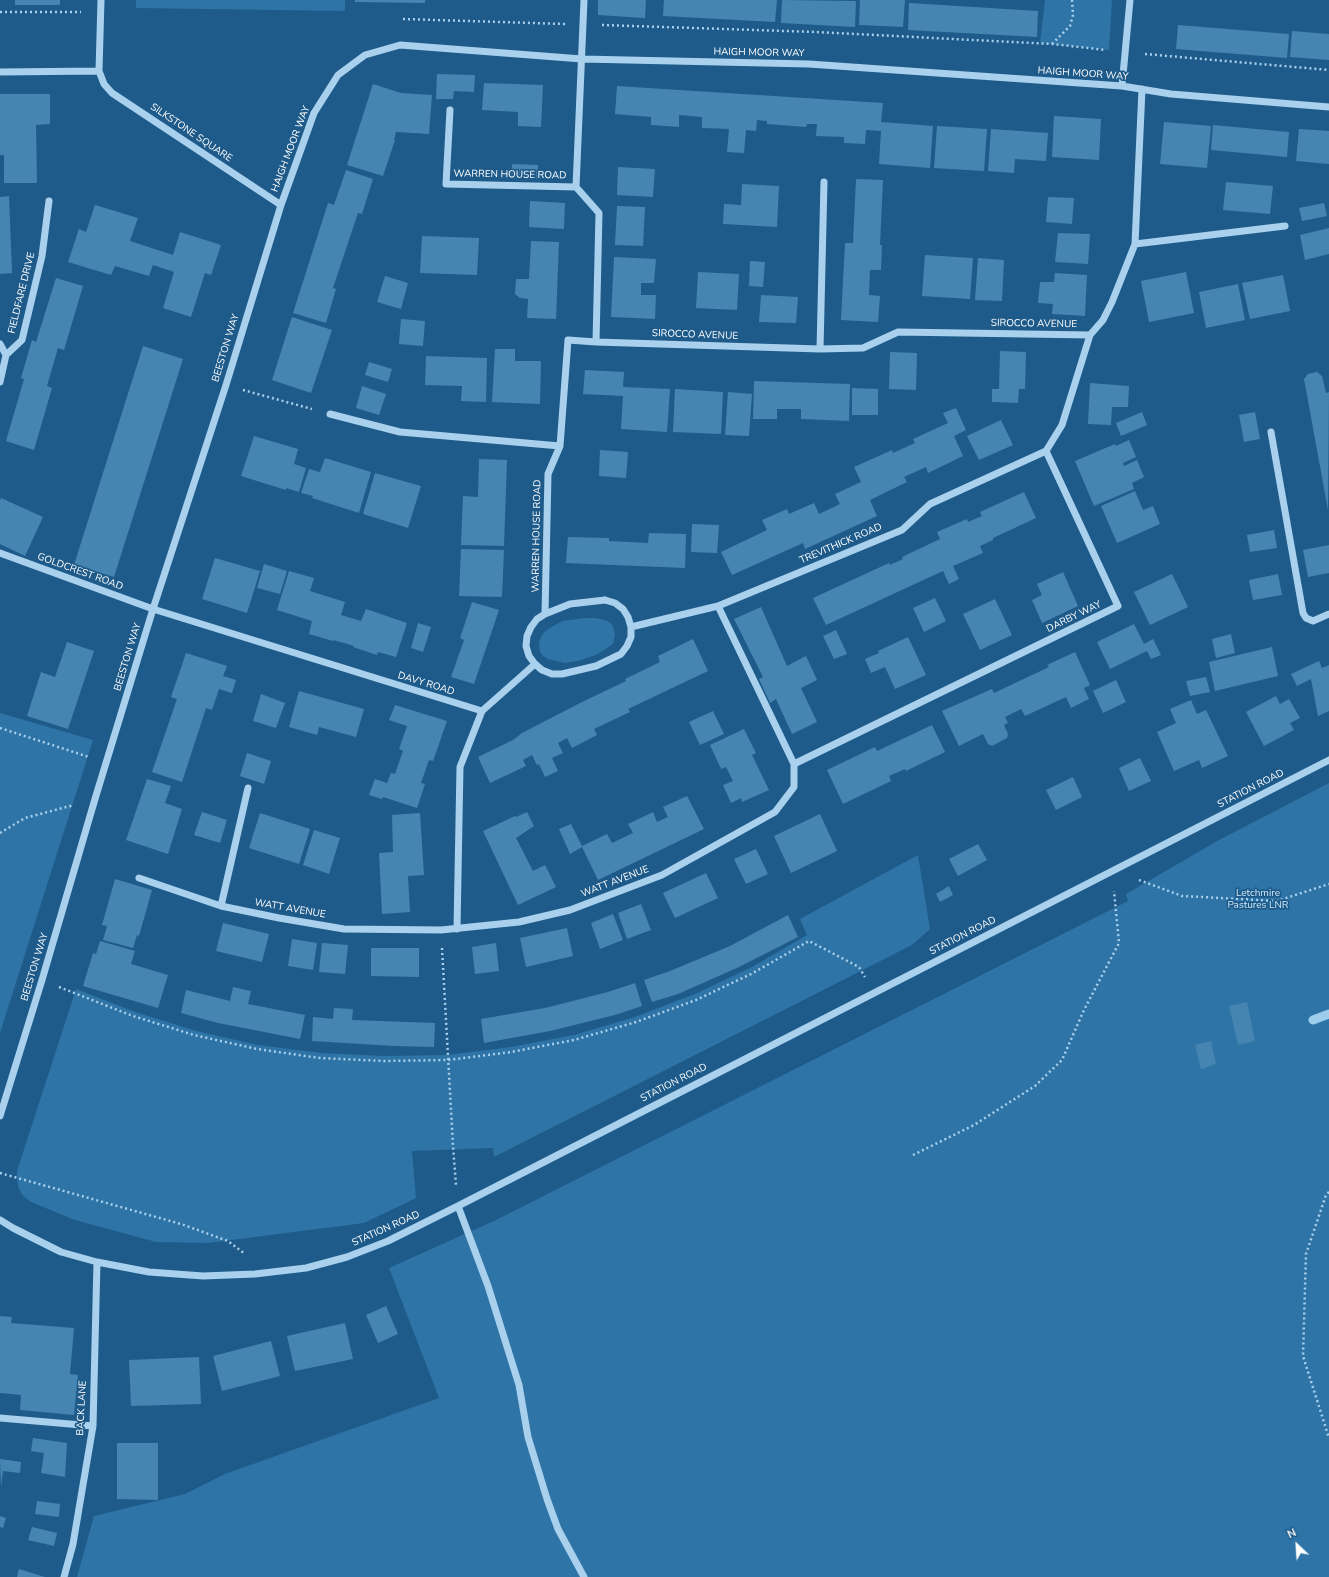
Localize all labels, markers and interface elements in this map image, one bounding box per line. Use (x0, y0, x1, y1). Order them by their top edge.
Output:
street label: HAIGH MOOR WAY (713, 46, 805, 60)
street label: HAIGH MOOR WAY (1037, 65, 1129, 83)
street label: SILKSTONE SQUARE (148, 101, 234, 165)
street label: HAIGH MOOR WAY (269, 104, 313, 194)
street label: WARREN HOUSE ROAD (453, 168, 567, 182)
street label: FIELDFARE DRIVE (6, 251, 38, 335)
street label: BEESTON WAY (210, 312, 242, 384)
street label: SIROCCO AVENUE (991, 317, 1077, 331)
street label: SIROCCO AVENUE (652, 327, 738, 343)
street label: WARREN HOUSE ROAD (530, 479, 544, 593)
street label: TREVITHICK ROAD (798, 521, 884, 567)
street label: GOLDCREST ROAD (35, 551, 125, 593)
street label: DARBY WAY (1045, 599, 1103, 635)
street label: BEESTON WAY (112, 621, 144, 693)
street label: DAVY ROAD (396, 670, 456, 698)
street label: STATION ROAD (1216, 767, 1286, 811)
street label: WATT AVENUE (579, 864, 651, 900)
park label: Letchmire Pastures LNR (1228, 888, 1288, 912)
street label: WATT AVENUE (254, 897, 326, 921)
street label: STATION ROAD (928, 914, 998, 958)
street label: BEESTON WAY (19, 931, 51, 1003)
street label: STATION ROAD (639, 1061, 709, 1105)
street label: STATION ROAD (350, 1209, 422, 1249)
street label: BACK LANE (75, 1380, 89, 1436)
north arrow (1277, 1525, 1317, 1565)
text: N (1285, 1525, 1299, 1542)

